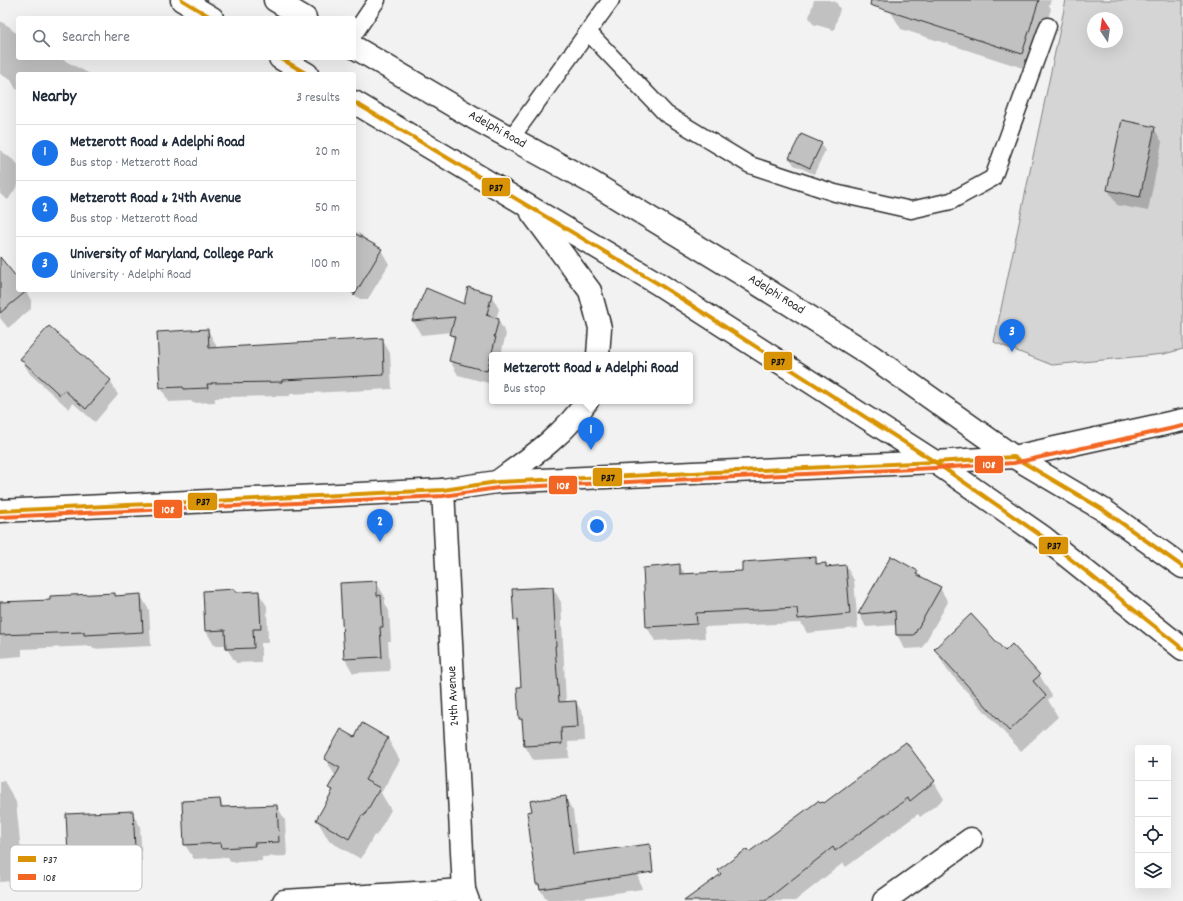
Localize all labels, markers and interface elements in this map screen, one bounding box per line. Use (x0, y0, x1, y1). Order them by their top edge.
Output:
north arrow (1087, 12, 1123, 48)
search box (16, 16, 356, 60)
icon: search (30, 27, 52, 49)
text: Search here (62, 27, 130, 49)
text: Nearby (32, 86, 76, 110)
text: 3 results (296, 89, 340, 108)
street label: Adelphi Road (465, 106, 529, 154)
text: Metzerott Road & Adelphi Road (70, 132, 245, 154)
text: 1 (44, 143, 46, 162)
text: 20 m (315, 143, 340, 162)
text: Bus stop · Metzerott Road (70, 154, 197, 173)
line badge: P37 (481, 177, 511, 197)
text: P37 (489, 181, 504, 197)
text: Metzerott Road & 24th Avenue (70, 188, 241, 210)
text: 2 (42, 199, 48, 218)
text: 50 m (315, 199, 340, 218)
text: Bus stop · Metzerott Road (70, 210, 197, 229)
text: University of Maryland, College Park (70, 244, 273, 266)
text: 3 (42, 255, 48, 274)
text: 100 m (311, 255, 340, 274)
text: University · Adelphi Road (70, 266, 191, 285)
street label: Adelphi Road (744, 270, 808, 320)
pin: 3 (999, 319, 1025, 352)
line badge: P37 (763, 351, 793, 371)
popup (489, 352, 693, 404)
text: P37 (771, 355, 786, 371)
text: Metzerott Road & Adelphi Road (504, 358, 678, 380)
text: Bus stop (504, 380, 546, 399)
pin: 1 (578, 417, 604, 450)
line badge: 108 (974, 455, 1004, 474)
text: 108 (983, 458, 996, 474)
line badge: P37 (592, 467, 623, 487)
text: P37 (601, 471, 616, 487)
line badge: 108 (548, 475, 578, 495)
text: 108 (557, 479, 570, 495)
line badge: P37 (187, 492, 218, 511)
text: P37 (196, 495, 211, 511)
line badge: 108 (153, 499, 183, 519)
text: 108 (162, 503, 175, 519)
pin: 2 (367, 509, 393, 542)
your location (587, 516, 607, 536)
line badge: P37 (1038, 536, 1069, 555)
text: P37 (1047, 539, 1062, 555)
street label: 24th Avenue (443, 665, 465, 727)
map controls (1135, 745, 1171, 889)
button: + (1135, 745, 1171, 781)
button: − (1135, 781, 1171, 817)
button: locate (1135, 817, 1171, 853)
legend (10, 845, 142, 891)
text: P37 (43, 853, 57, 869)
button: layers (1135, 853, 1171, 889)
text: 108 (43, 871, 56, 887)

